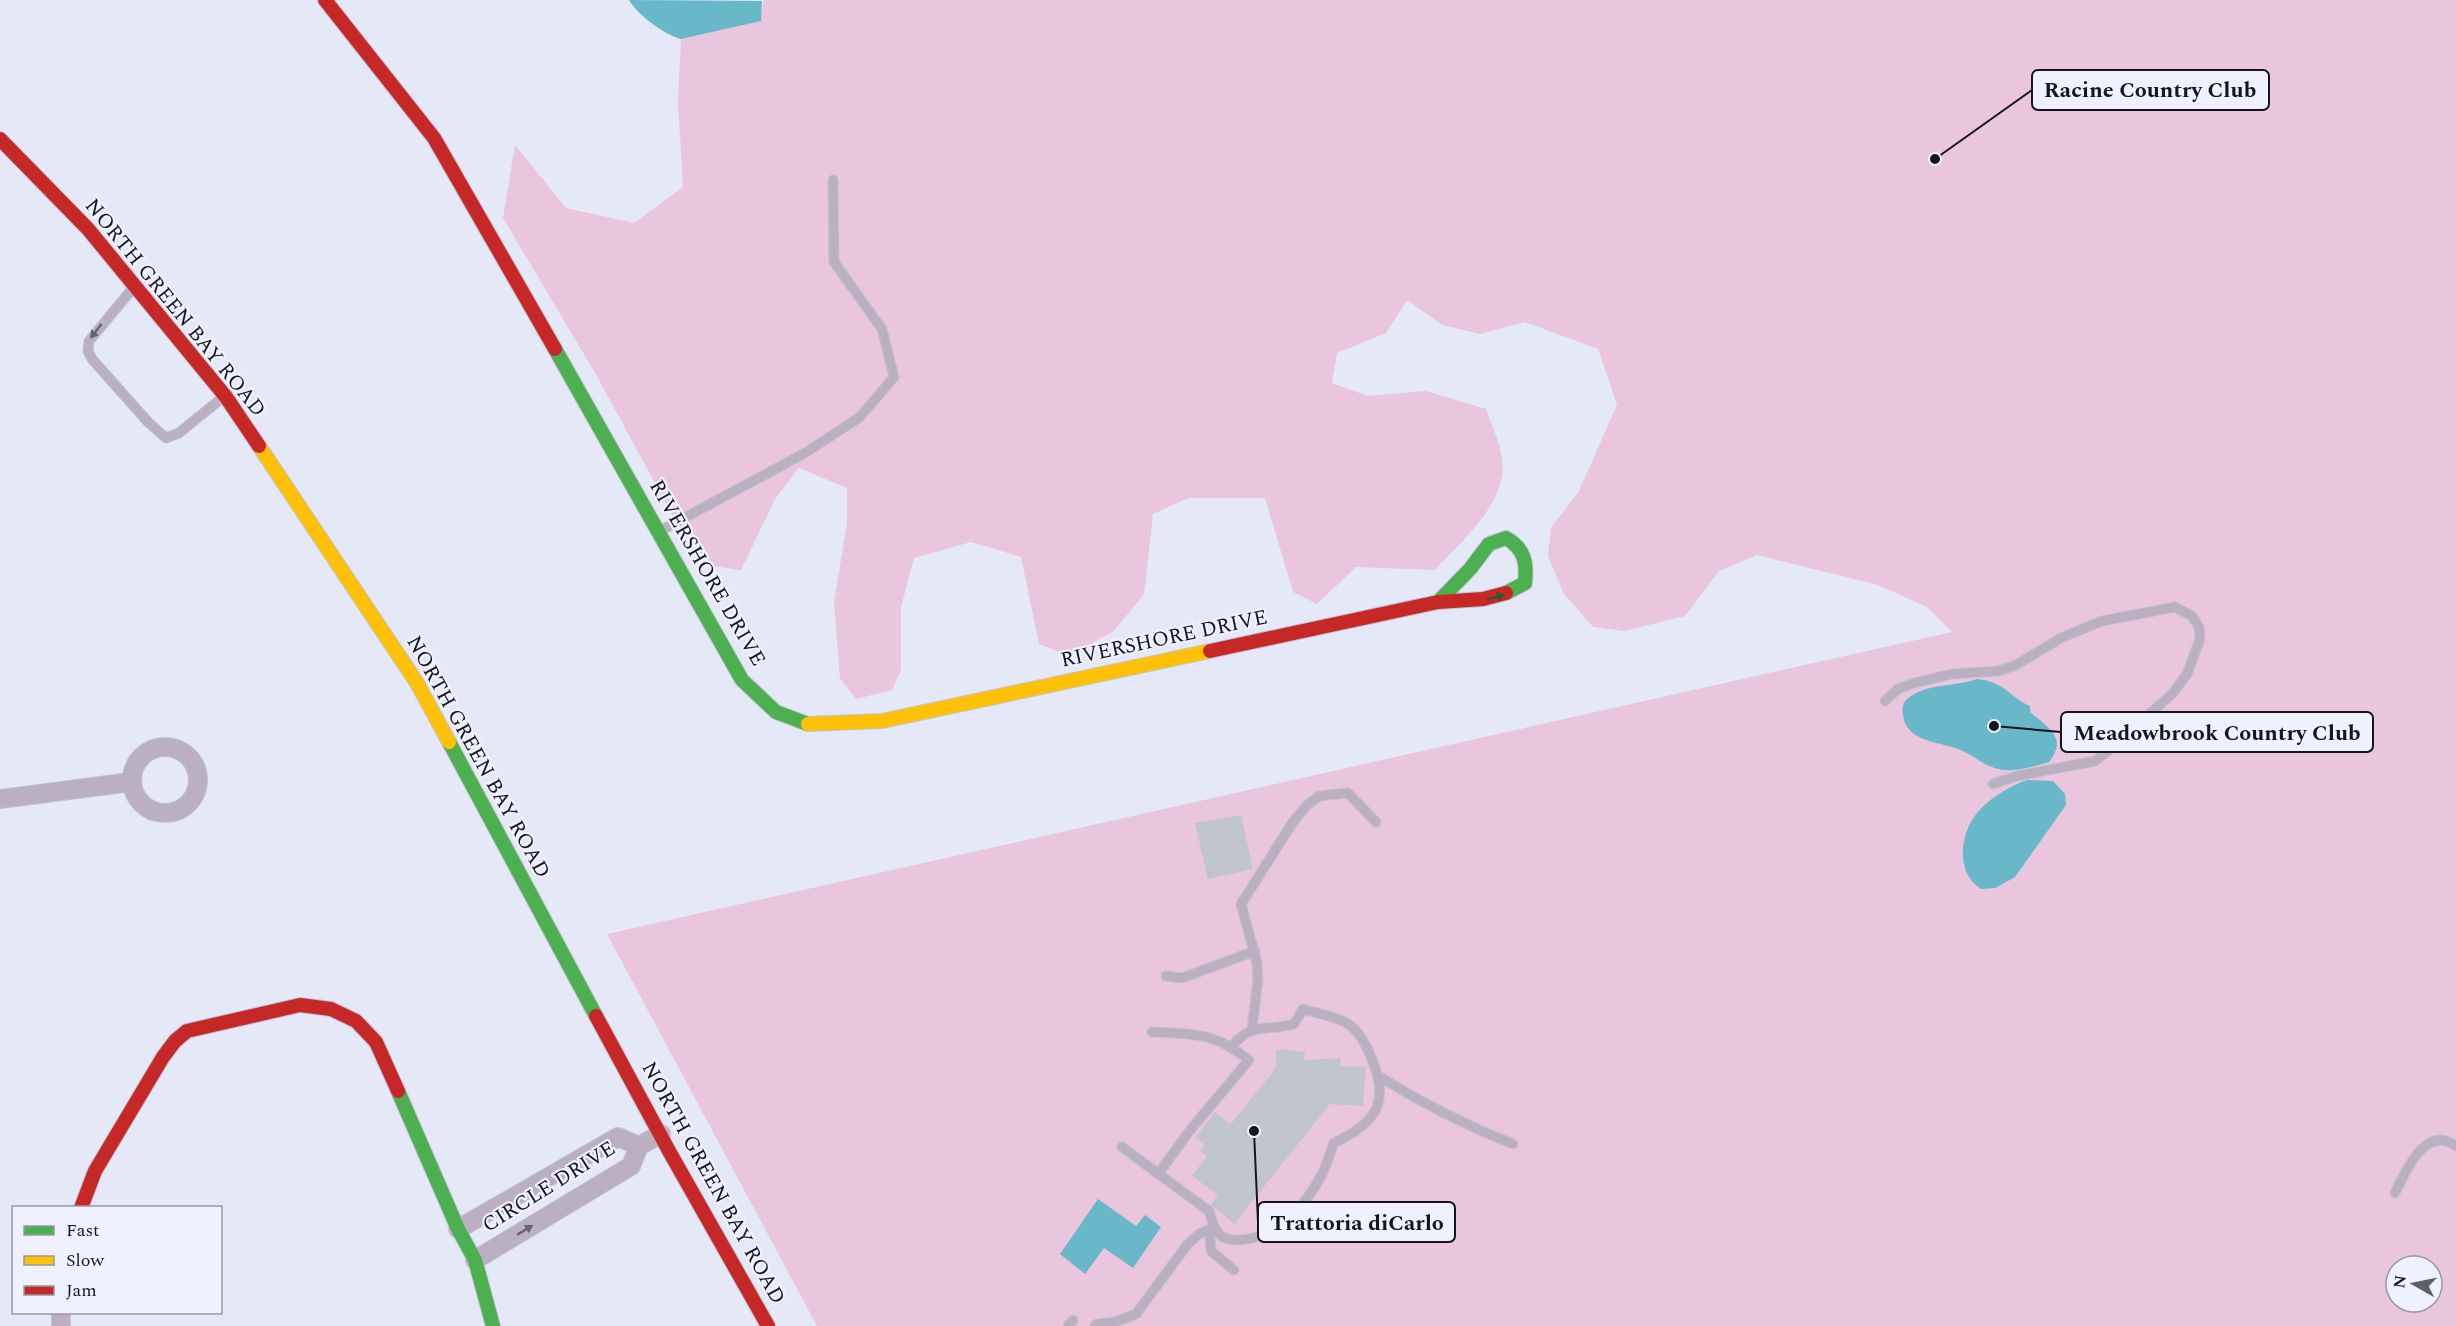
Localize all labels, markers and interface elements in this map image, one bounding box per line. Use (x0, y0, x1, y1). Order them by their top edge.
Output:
callout: Racine Country Club (2032, 70, 2269, 110)
text: Racine Country Club (2044, 74, 2256, 107)
street label: NORTH GREEN BAY ROAD (77, 192, 273, 424)
one-way arrow (91, 323, 103, 338)
street label: RIVERSHORE DRIVE (640, 474, 774, 672)
one-way arrow (1487, 592, 1505, 601)
street label: RIVERSHORE DRIVE (1058, 601, 1270, 677)
street label: NORTH GREEN BAY ROAD (398, 630, 558, 884)
callout: Meadowbrook Country Club (2061, 712, 2373, 752)
text: Meadowbrook Country Club (2073, 717, 2361, 750)
street label: NORTH GREEN BAY ROAD (633, 1056, 793, 1310)
street label: CIRCLE DRIVE (476, 1133, 622, 1241)
callout: Trattoria diCarlo (1258, 1202, 1455, 1242)
legend (12, 1206, 222, 1314)
text: Trattoria diCarlo (1270, 1207, 1444, 1240)
text: Fast (66, 1217, 99, 1244)
one-way arrow (517, 1224, 533, 1235)
text: Slow (66, 1247, 105, 1274)
north arrow (2384, 1254, 2444, 1314)
text: N (2387, 1273, 2413, 1290)
text: Jam (66, 1277, 97, 1304)

